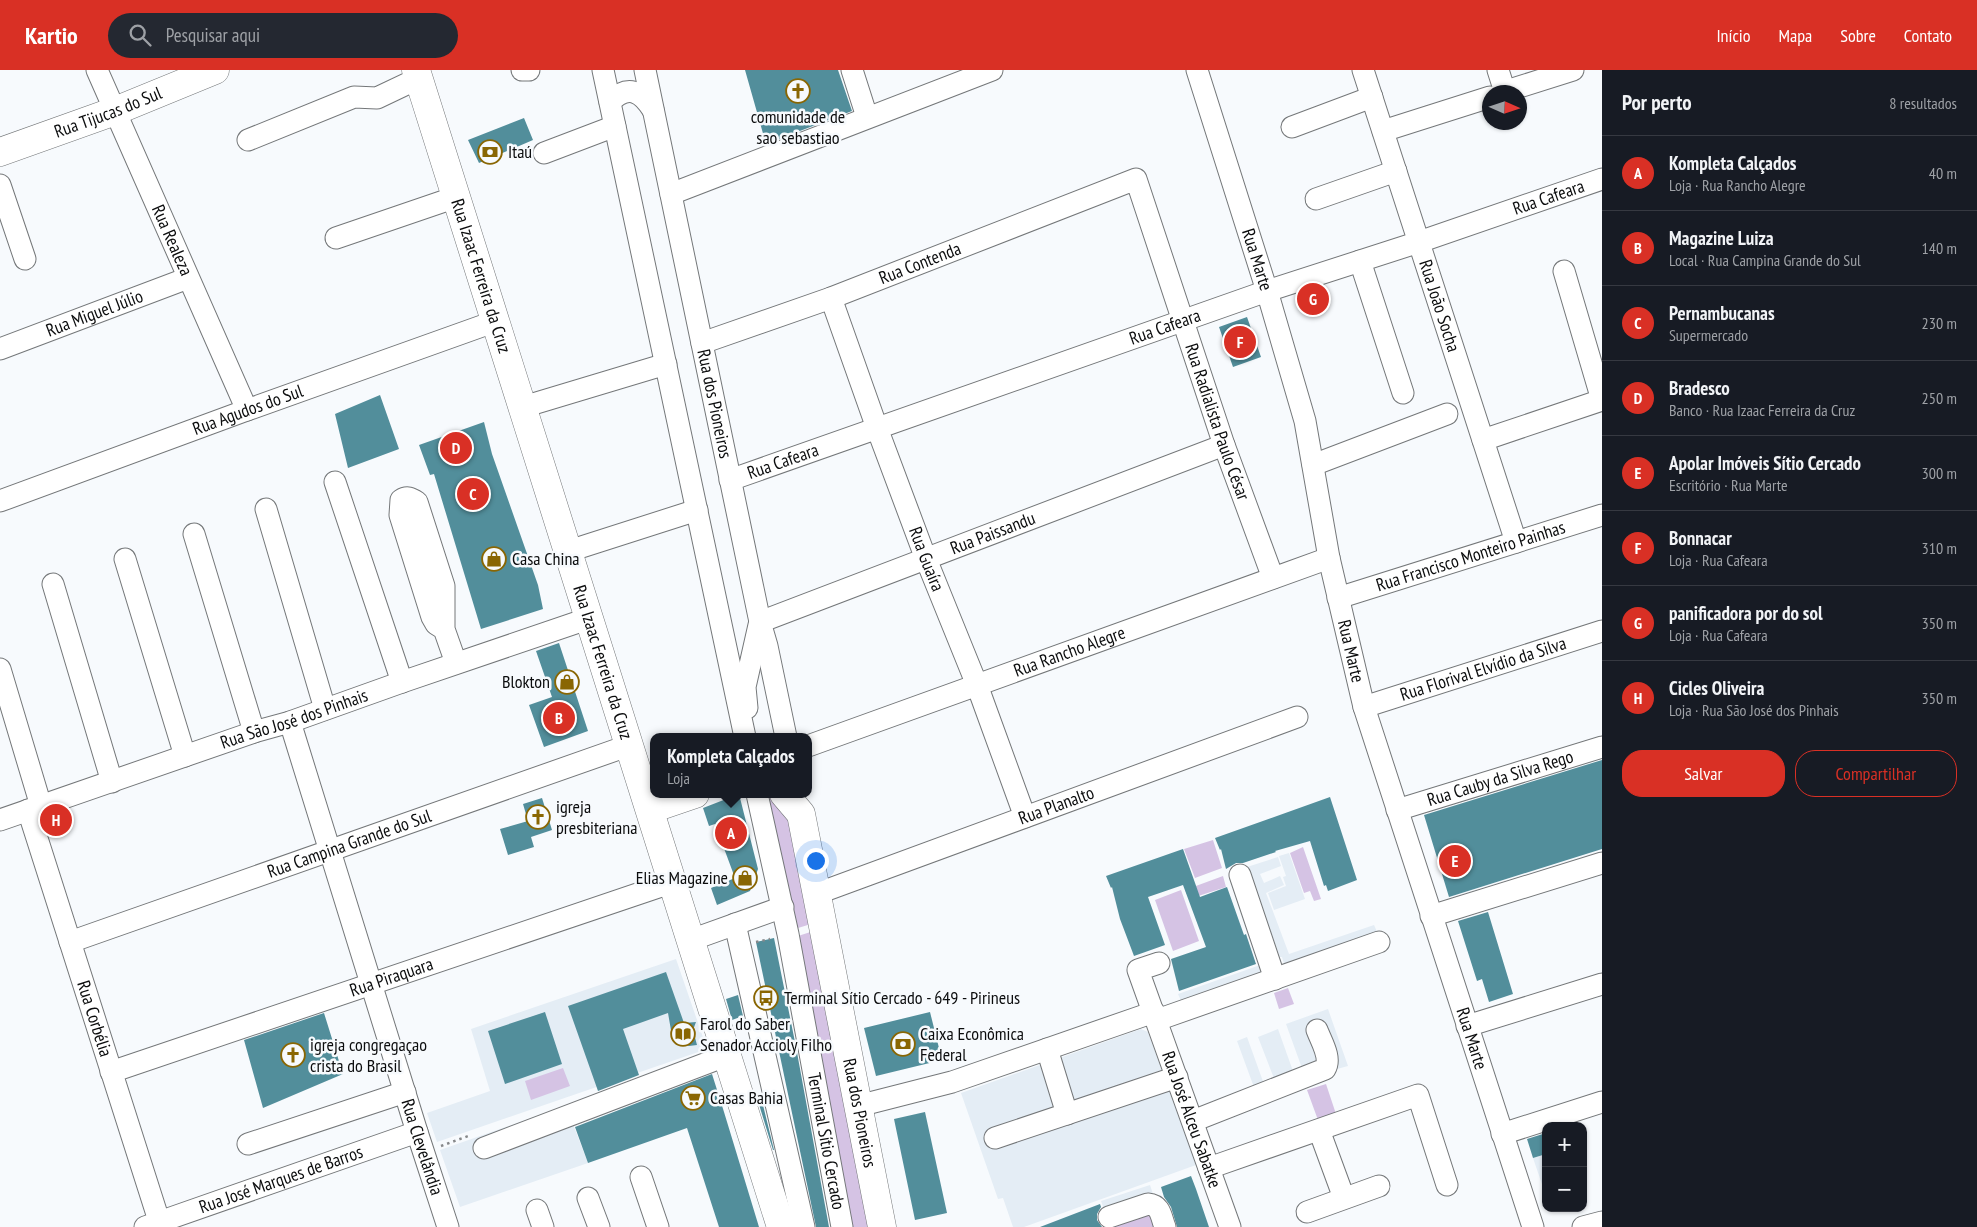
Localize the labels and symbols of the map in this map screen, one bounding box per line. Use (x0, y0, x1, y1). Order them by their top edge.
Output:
church icon: comunidade de sao sebastiao (785, 78, 811, 104)
street label: Rua Tijucas do Sul (51, 81, 166, 143)
north arrow (1482, 85, 1527, 130)
place label: comunidade de sao sebastiao (751, 105, 845, 149)
bank icon: Itaú (477, 139, 503, 165)
place label: Itaú (508, 140, 532, 163)
street label: Rua Cafeara (1510, 174, 1587, 220)
street label: Rua Izaac Ferreira da Cruz (446, 196, 517, 356)
street label: Rua Realeza (147, 201, 198, 279)
street label: Rua Marte (1237, 226, 1278, 293)
street label: Rua Contenda (875, 237, 964, 289)
street label: Rua João Socha (1414, 257, 1466, 355)
pin: G (1297, 280, 1329, 318)
street label: Rua Miguel Júlio (43, 284, 146, 342)
street label: Rua Cafeara (1126, 303, 1203, 350)
pin: F (1224, 323, 1256, 361)
street label: Rua Radialista Paulo César (1180, 340, 1255, 503)
street label: Rua dos Pioneiros (692, 347, 738, 460)
street label: Rua Agudos do Sul (189, 379, 307, 440)
pin: D (440, 429, 472, 467)
street label: Rua Cafeara (744, 438, 821, 484)
pin: C (457, 475, 489, 513)
street label: Rua Paissandu (947, 506, 1038, 559)
street label: Rua Francisco Monteiro Painhas (1373, 515, 1568, 596)
street label: Rua Guaíra (904, 523, 950, 595)
shop icon: Casa China (481, 546, 507, 572)
place label: Casa China (512, 547, 579, 570)
street label: Rua Izaac Ferreira da Cruz (568, 582, 638, 742)
street label: Rua Marte (1333, 617, 1370, 685)
street label: Rua Rancho Alegre (1010, 621, 1128, 682)
street label: Rua Florival Elvídio da Silva (1397, 631, 1569, 706)
shop icon: Blokton (554, 669, 580, 695)
place label: Blokton (502, 670, 550, 693)
street label: Rua São José dos Pinhais (217, 683, 371, 754)
pin: B (543, 699, 575, 737)
street label: Rua Cauby da Silva Rego (1424, 744, 1576, 811)
street label: Rua Planalto (1015, 781, 1097, 830)
place label: igreja presbiteriana (556, 795, 637, 839)
pin: H (40, 801, 72, 839)
street label: Rua Campina Grande do Sul (264, 804, 435, 883)
church icon: igreja presbiteriana (525, 804, 551, 830)
pin: A (715, 814, 747, 852)
pin: E (1439, 842, 1471, 880)
your location (803, 848, 829, 874)
shop icon: Elias Magazine (732, 865, 758, 891)
place label: Elias Magazine (636, 866, 728, 889)
street label: Rua Piraquara (347, 952, 436, 1001)
street label: Rua Corbélia (72, 978, 118, 1059)
bus stop icon: Terminal Sítio Cercado - 649 - Pirineus (753, 985, 779, 1011)
place label: Terminal Sítio Cercado - 649 - Pirineus (784, 986, 1020, 1009)
street label: Rua Marte (1451, 1004, 1493, 1072)
place label: Farol do Saber Senador Accioly Filho (700, 1012, 832, 1056)
library icon: Farol do Saber Senador Accioly Filho (670, 1021, 696, 1047)
place label: Caixa Econômica Federal (920, 1022, 1024, 1066)
bank icon: Caixa Econômica Federal (890, 1031, 916, 1057)
place label: igreja congregaçao crista do Brasil (310, 1033, 427, 1077)
church icon: igreja congregaçao crista do Brasil (280, 1042, 306, 1068)
street label: Rua José Alceu Sabatke (1157, 1048, 1227, 1191)
street label: Rua dos Pioneiros (838, 1056, 882, 1170)
street label: Terminal Sítio Cercado (803, 1071, 851, 1212)
supermarket icon: Casas Bahia (680, 1085, 706, 1111)
place label: Casas Bahia (710, 1086, 783, 1109)
street label: Rua Clevelândia (396, 1096, 449, 1198)
street label: Rua José Marques de Barros (196, 1140, 366, 1218)

